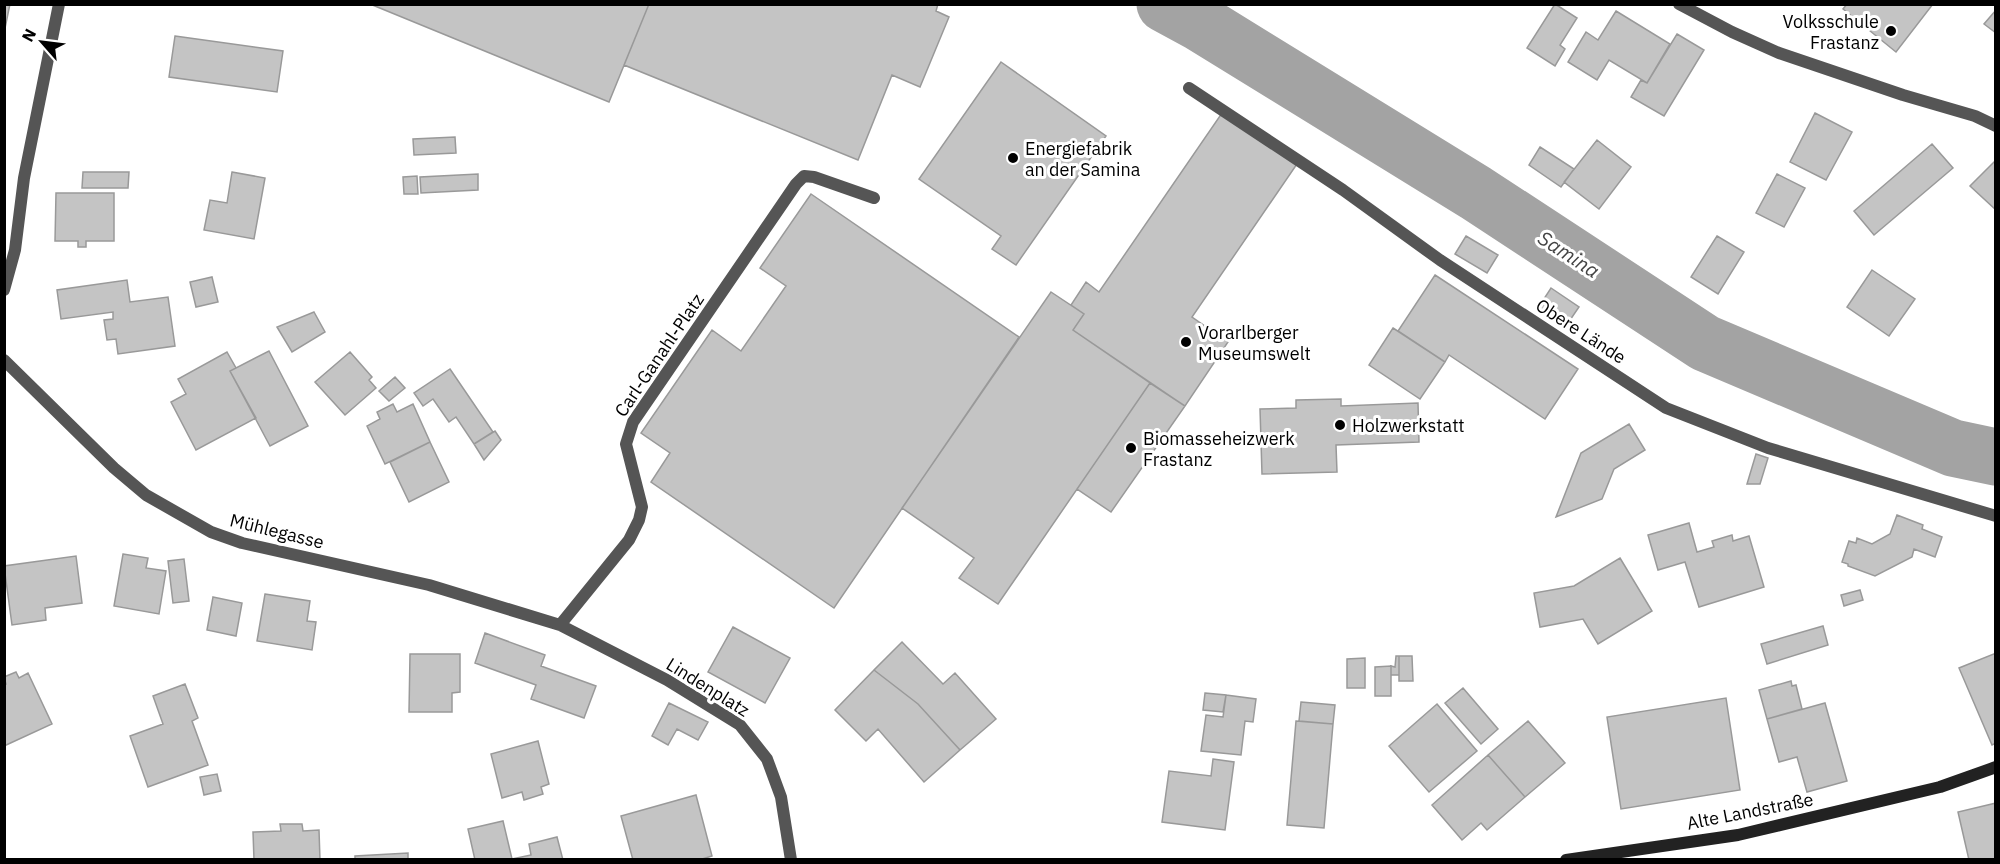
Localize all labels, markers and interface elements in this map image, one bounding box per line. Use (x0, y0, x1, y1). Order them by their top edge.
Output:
place label: Volksschule Frastanz (1783, 10, 1879, 54)
north arrow (12, 12, 72, 72)
marker: Volksschule Frastanz (1884, 24, 1898, 38)
text: N (17, 25, 40, 45)
place label: Energiefabrik an der Samina (1025, 137, 1141, 181)
marker: Energiefabrik an der Samina (1006, 151, 1020, 165)
water label: Samina (1533, 224, 1605, 284)
street label: Carl-Ganahl-Platz (609, 289, 709, 421)
street label: Obere Lände (1532, 293, 1630, 369)
place label: Vorarlberger Museumswelt (1198, 321, 1311, 365)
marker: Vorarlberger Museumswelt (1179, 335, 1193, 349)
place label: Holzwerkstatt (1352, 414, 1465, 437)
marker: Holzwerkstatt (1333, 418, 1347, 432)
place label: Biomasseheizwerk Frastanz (1143, 427, 1295, 471)
marker: Biomasseheizwerk Frastanz (1124, 441, 1138, 455)
street label: Mühlegasse (228, 508, 327, 554)
street label: Lindenplatz (662, 652, 754, 722)
street label: Alte Landstraße (1685, 787, 1815, 835)

